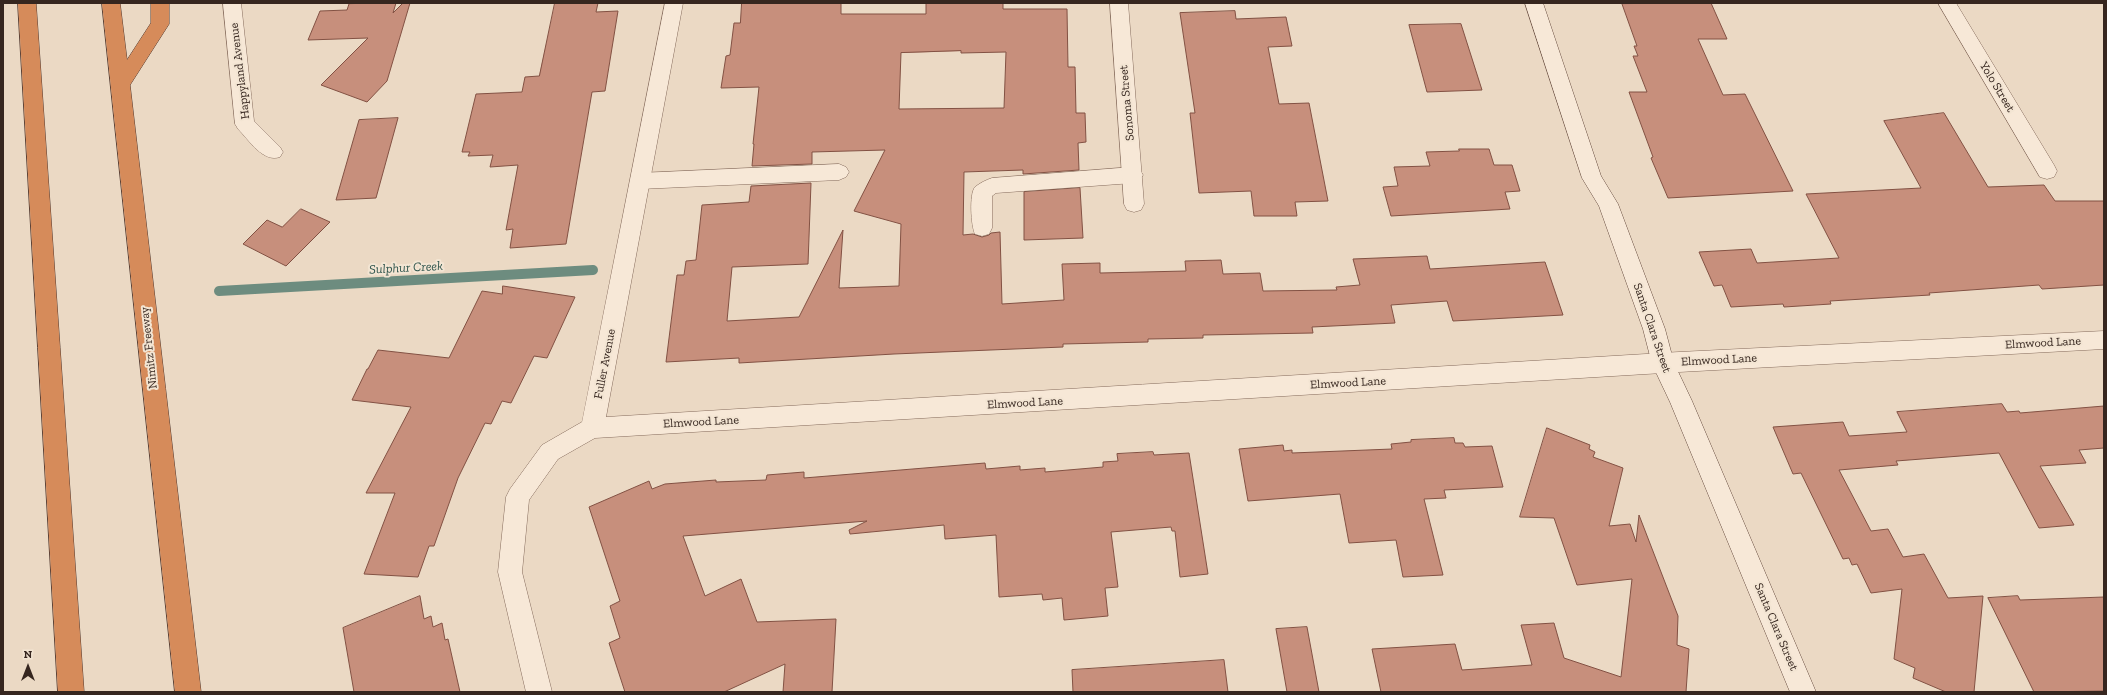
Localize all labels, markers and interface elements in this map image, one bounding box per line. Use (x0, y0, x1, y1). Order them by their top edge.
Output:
street label: Happyland Avenue (227, 22, 253, 120)
street label: Yolo Street (1976, 59, 2018, 115)
street label: Sonoma Street (1117, 64, 1137, 142)
water label: Sulphur Creek (369, 258, 443, 278)
street label: Santa Clara Street (1630, 281, 1674, 375)
street label: Nimitz Freeway (138, 306, 160, 390)
street label: Fuller Avenue (591, 328, 619, 400)
street label: Elmwood Lane (2005, 334, 2081, 352)
street label: Elmwood Lane (1681, 351, 1757, 369)
street label: Elmwood Lane (1310, 374, 1386, 392)
street label: Elmwood Lane (987, 394, 1063, 412)
street label: Elmwood Lane (663, 413, 739, 431)
street label: Santa Clara Street (1751, 581, 1801, 673)
north arrow (8, 647, 48, 687)
text: N (24, 648, 32, 661)

